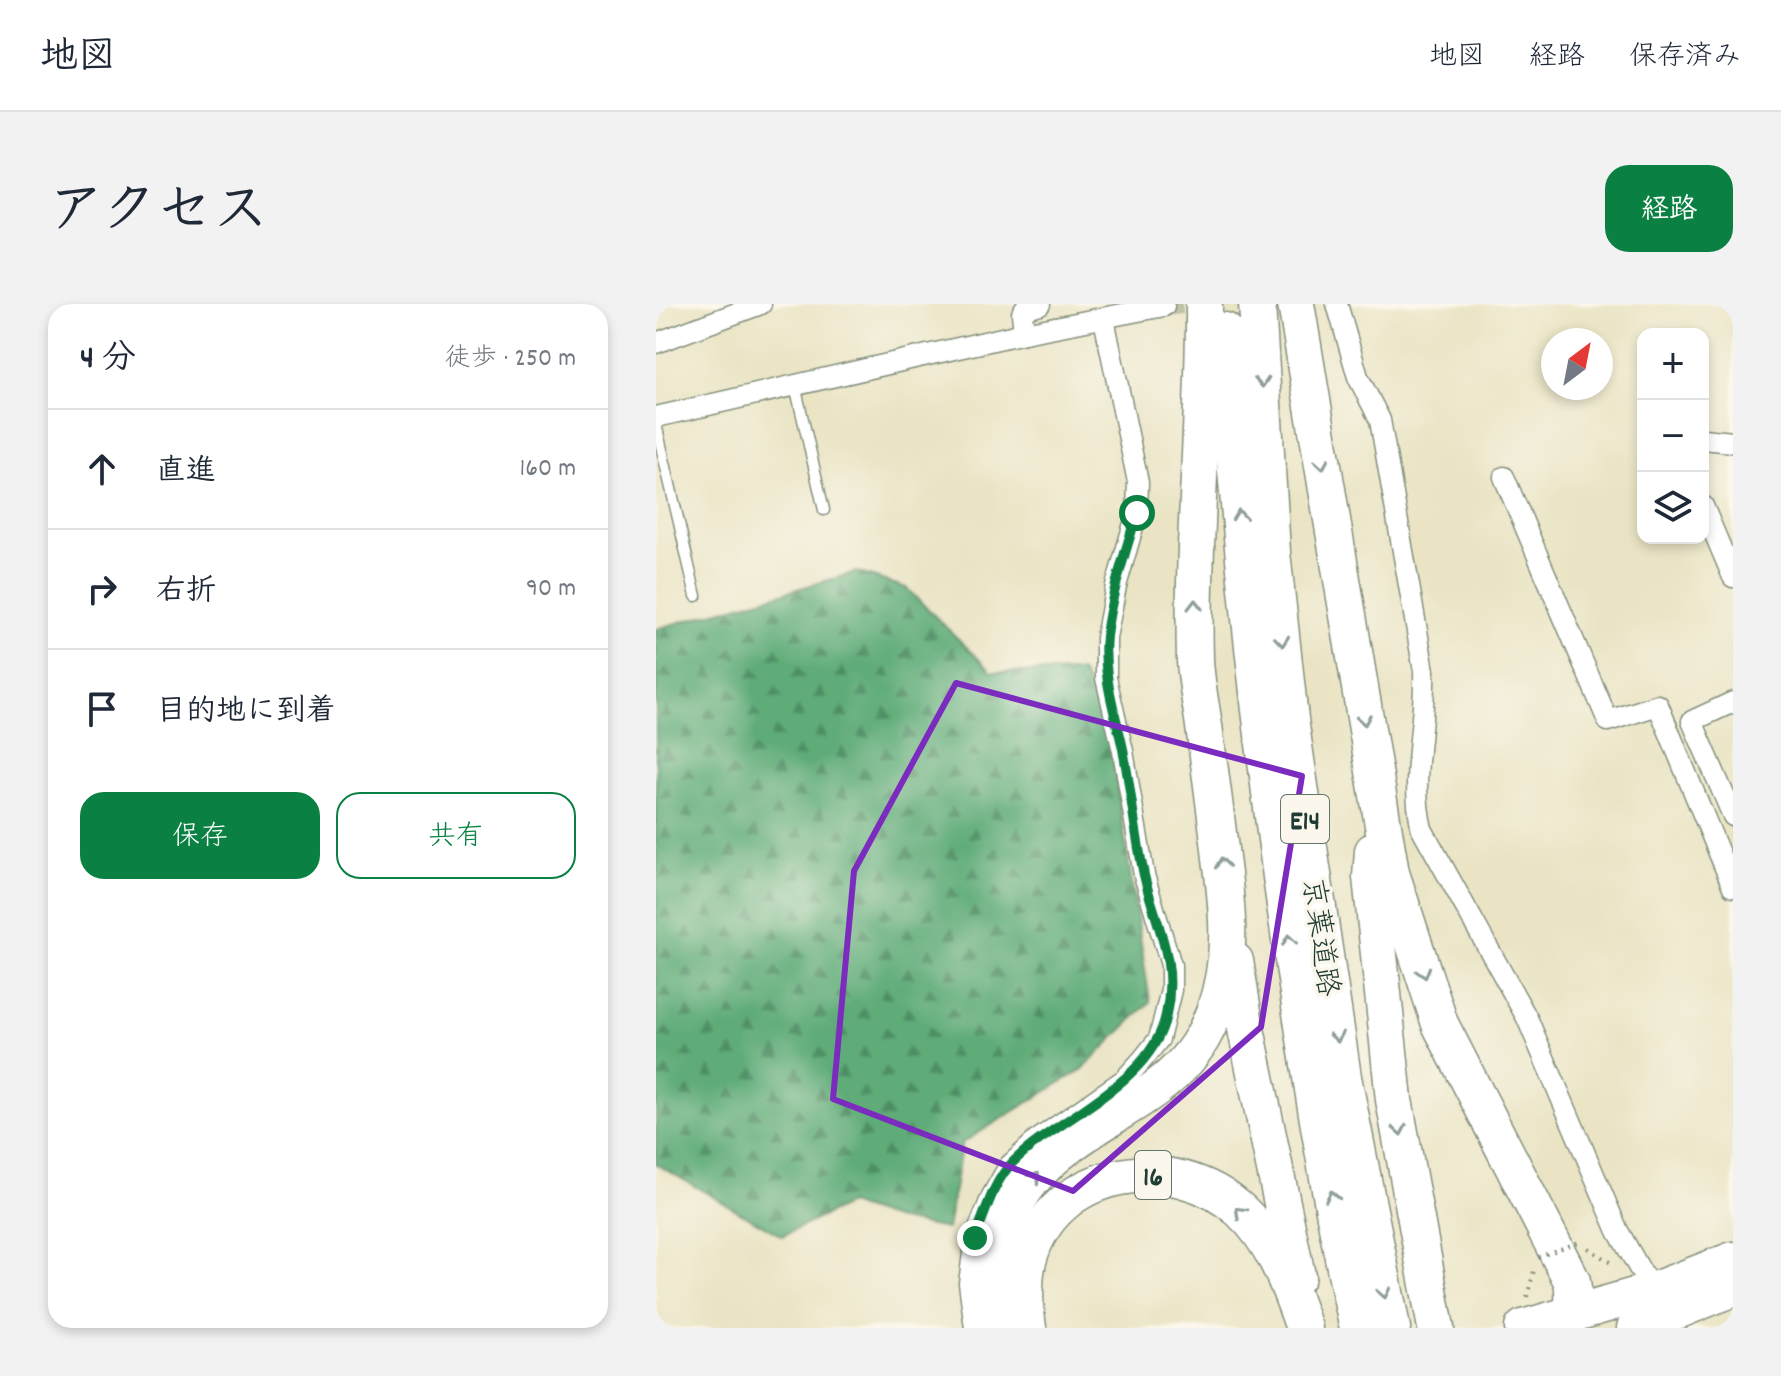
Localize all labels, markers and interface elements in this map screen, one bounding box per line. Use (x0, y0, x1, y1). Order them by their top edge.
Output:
text: 地図 (40, 32, 116, 87)
text: 地図 (1429, 39, 1485, 79)
text: 経路 (1529, 39, 1585, 79)
text: 保存済み (1629, 39, 1741, 79)
button: 経路 (1605, 165, 1733, 252)
text: アクセス (48, 175, 269, 255)
north arrow (1541, 328, 1613, 400)
map controls (1637, 328, 1709, 544)
button: + (1637, 328, 1709, 400)
text: 4 分 (80, 336, 136, 385)
text: 徒歩 · 250 m (445, 341, 576, 378)
one-way arrow (1253, 376, 1270, 389)
button: − (1637, 400, 1709, 472)
icon: ahead (80, 447, 124, 491)
text: 160 m (520, 451, 576, 488)
text: 直進 (156, 452, 216, 495)
one-way arrow (1312, 457, 1329, 471)
button: layers (1637, 472, 1709, 544)
route start (1119, 495, 1155, 531)
one-way arrow (1231, 508, 1248, 521)
icon: right (80, 567, 124, 611)
text: 90 m (526, 571, 576, 608)
text: 右折 (156, 572, 216, 615)
one-way arrow (1186, 598, 1204, 611)
one-way arrow (1273, 635, 1290, 648)
icon: arrive (80, 687, 124, 731)
text: 目的地に到着 (156, 692, 336, 735)
one-way arrow (1355, 714, 1372, 727)
button: 保存 (80, 792, 320, 879)
button: 共有 (336, 792, 576, 879)
road number: E14 (1281, 795, 1329, 843)
one-way arrow (1214, 856, 1231, 870)
street label: 京葉道路 (1288, 875, 1347, 1000)
one-way arrow (1282, 933, 1299, 947)
one-way arrow (1415, 965, 1431, 979)
one-way arrow (1328, 1030, 1345, 1044)
one-way arrow (1390, 1123, 1407, 1137)
road number: 16 (1135, 1151, 1171, 1199)
one-way arrow (1026, 1172, 1041, 1186)
one-way arrow (1325, 1190, 1342, 1203)
one-way arrow (1235, 1208, 1250, 1222)
route end (957, 1220, 993, 1256)
one-way arrow (1375, 1286, 1392, 1299)

